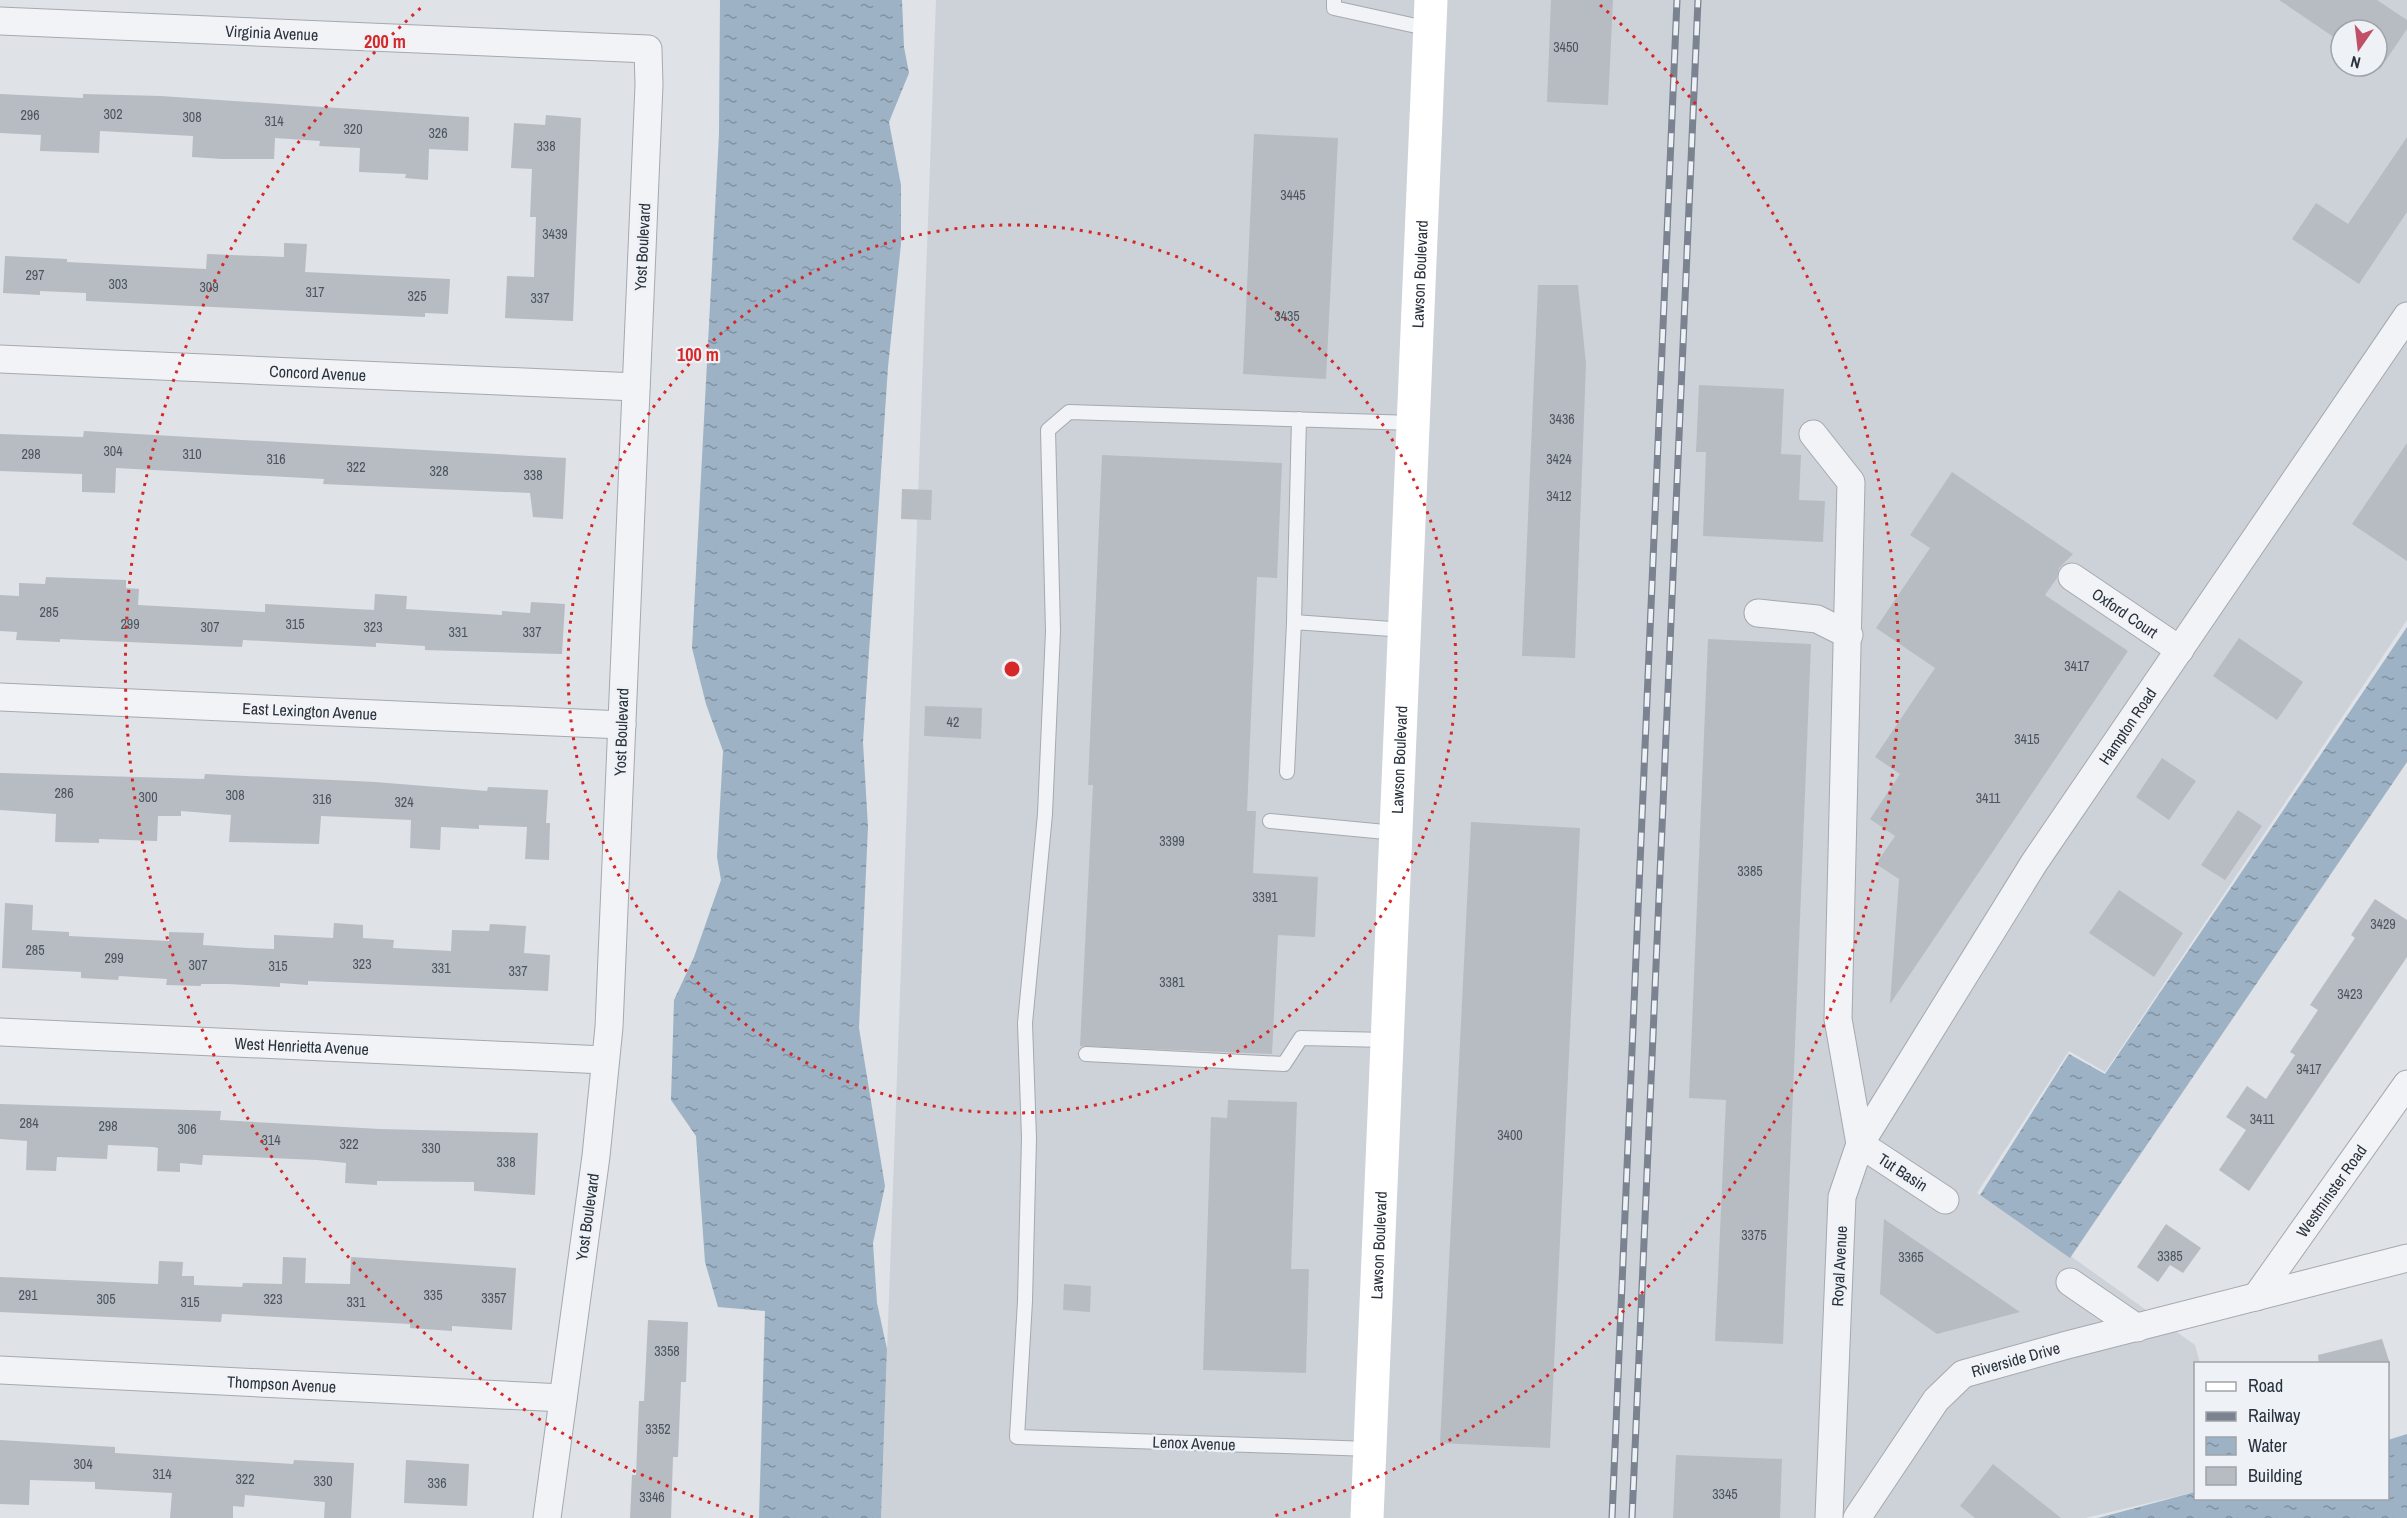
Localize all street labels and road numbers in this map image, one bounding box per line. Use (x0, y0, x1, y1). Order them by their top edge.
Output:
street label: Virginia Avenue (225, 20, 319, 46)
street label: Yost Boulevard (629, 203, 655, 291)
street label: Lawson Boulevard (1406, 220, 1433, 329)
street label: Concord Avenue (269, 360, 367, 386)
street label: Oxford Court (2088, 583, 2163, 643)
street label: Hampton Road (2093, 683, 2161, 769)
street label: Yost Boulevard (608, 688, 634, 776)
street label: East Lexington Avenue (242, 697, 378, 725)
street label: Lawson Boulevard (1386, 705, 1412, 814)
street label: West Henrietta Avenue (234, 1032, 369, 1060)
street label: Westminster Road (2291, 1140, 2372, 1242)
street label: Tut Basin (1874, 1148, 1932, 1196)
street label: Yost Boulevard (570, 1172, 604, 1262)
street label: Lawson Boulevard (1365, 1191, 1392, 1300)
street label: Royal Avenue (1826, 1225, 1852, 1307)
street label: Riverside Drive (1969, 1337, 2062, 1382)
street label: Thompson Avenue (227, 1370, 337, 1398)
street label: Lenox Avenue (1152, 1431, 1236, 1455)

